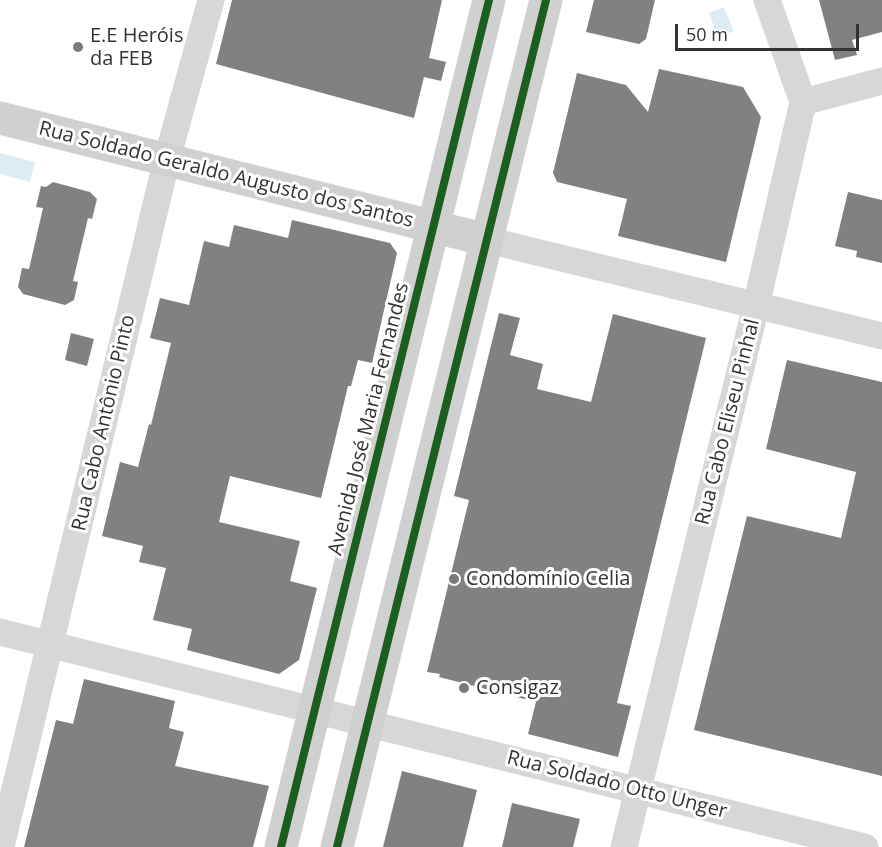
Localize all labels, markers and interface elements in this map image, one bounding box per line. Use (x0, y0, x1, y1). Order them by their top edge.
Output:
scale bar (678, 12, 862, 50)
text: 50 m (686, 22, 728, 46)
place label: E.E Heróis da FEB (90, 24, 183, 71)
marker: E.E Heróis da FEB (71, 40, 85, 54)
street label: Rua Soldado Geraldo Augusto dos Santos (36, 117, 416, 233)
street label: Avenida José Maria Fernandes (323, 280, 415, 558)
street label: Rua Cabo Antônio Pinto (67, 313, 141, 533)
street label: Rua Cabo Eliseu Pinhal (691, 317, 765, 527)
place label: Condomínio Celia (466, 567, 630, 591)
marker: Condomínio Celia (447, 572, 461, 586)
place label: Consigaz (476, 676, 559, 700)
marker: Consigaz (457, 681, 471, 695)
street label: Rua Soldado Otto Unger (504, 746, 730, 824)

